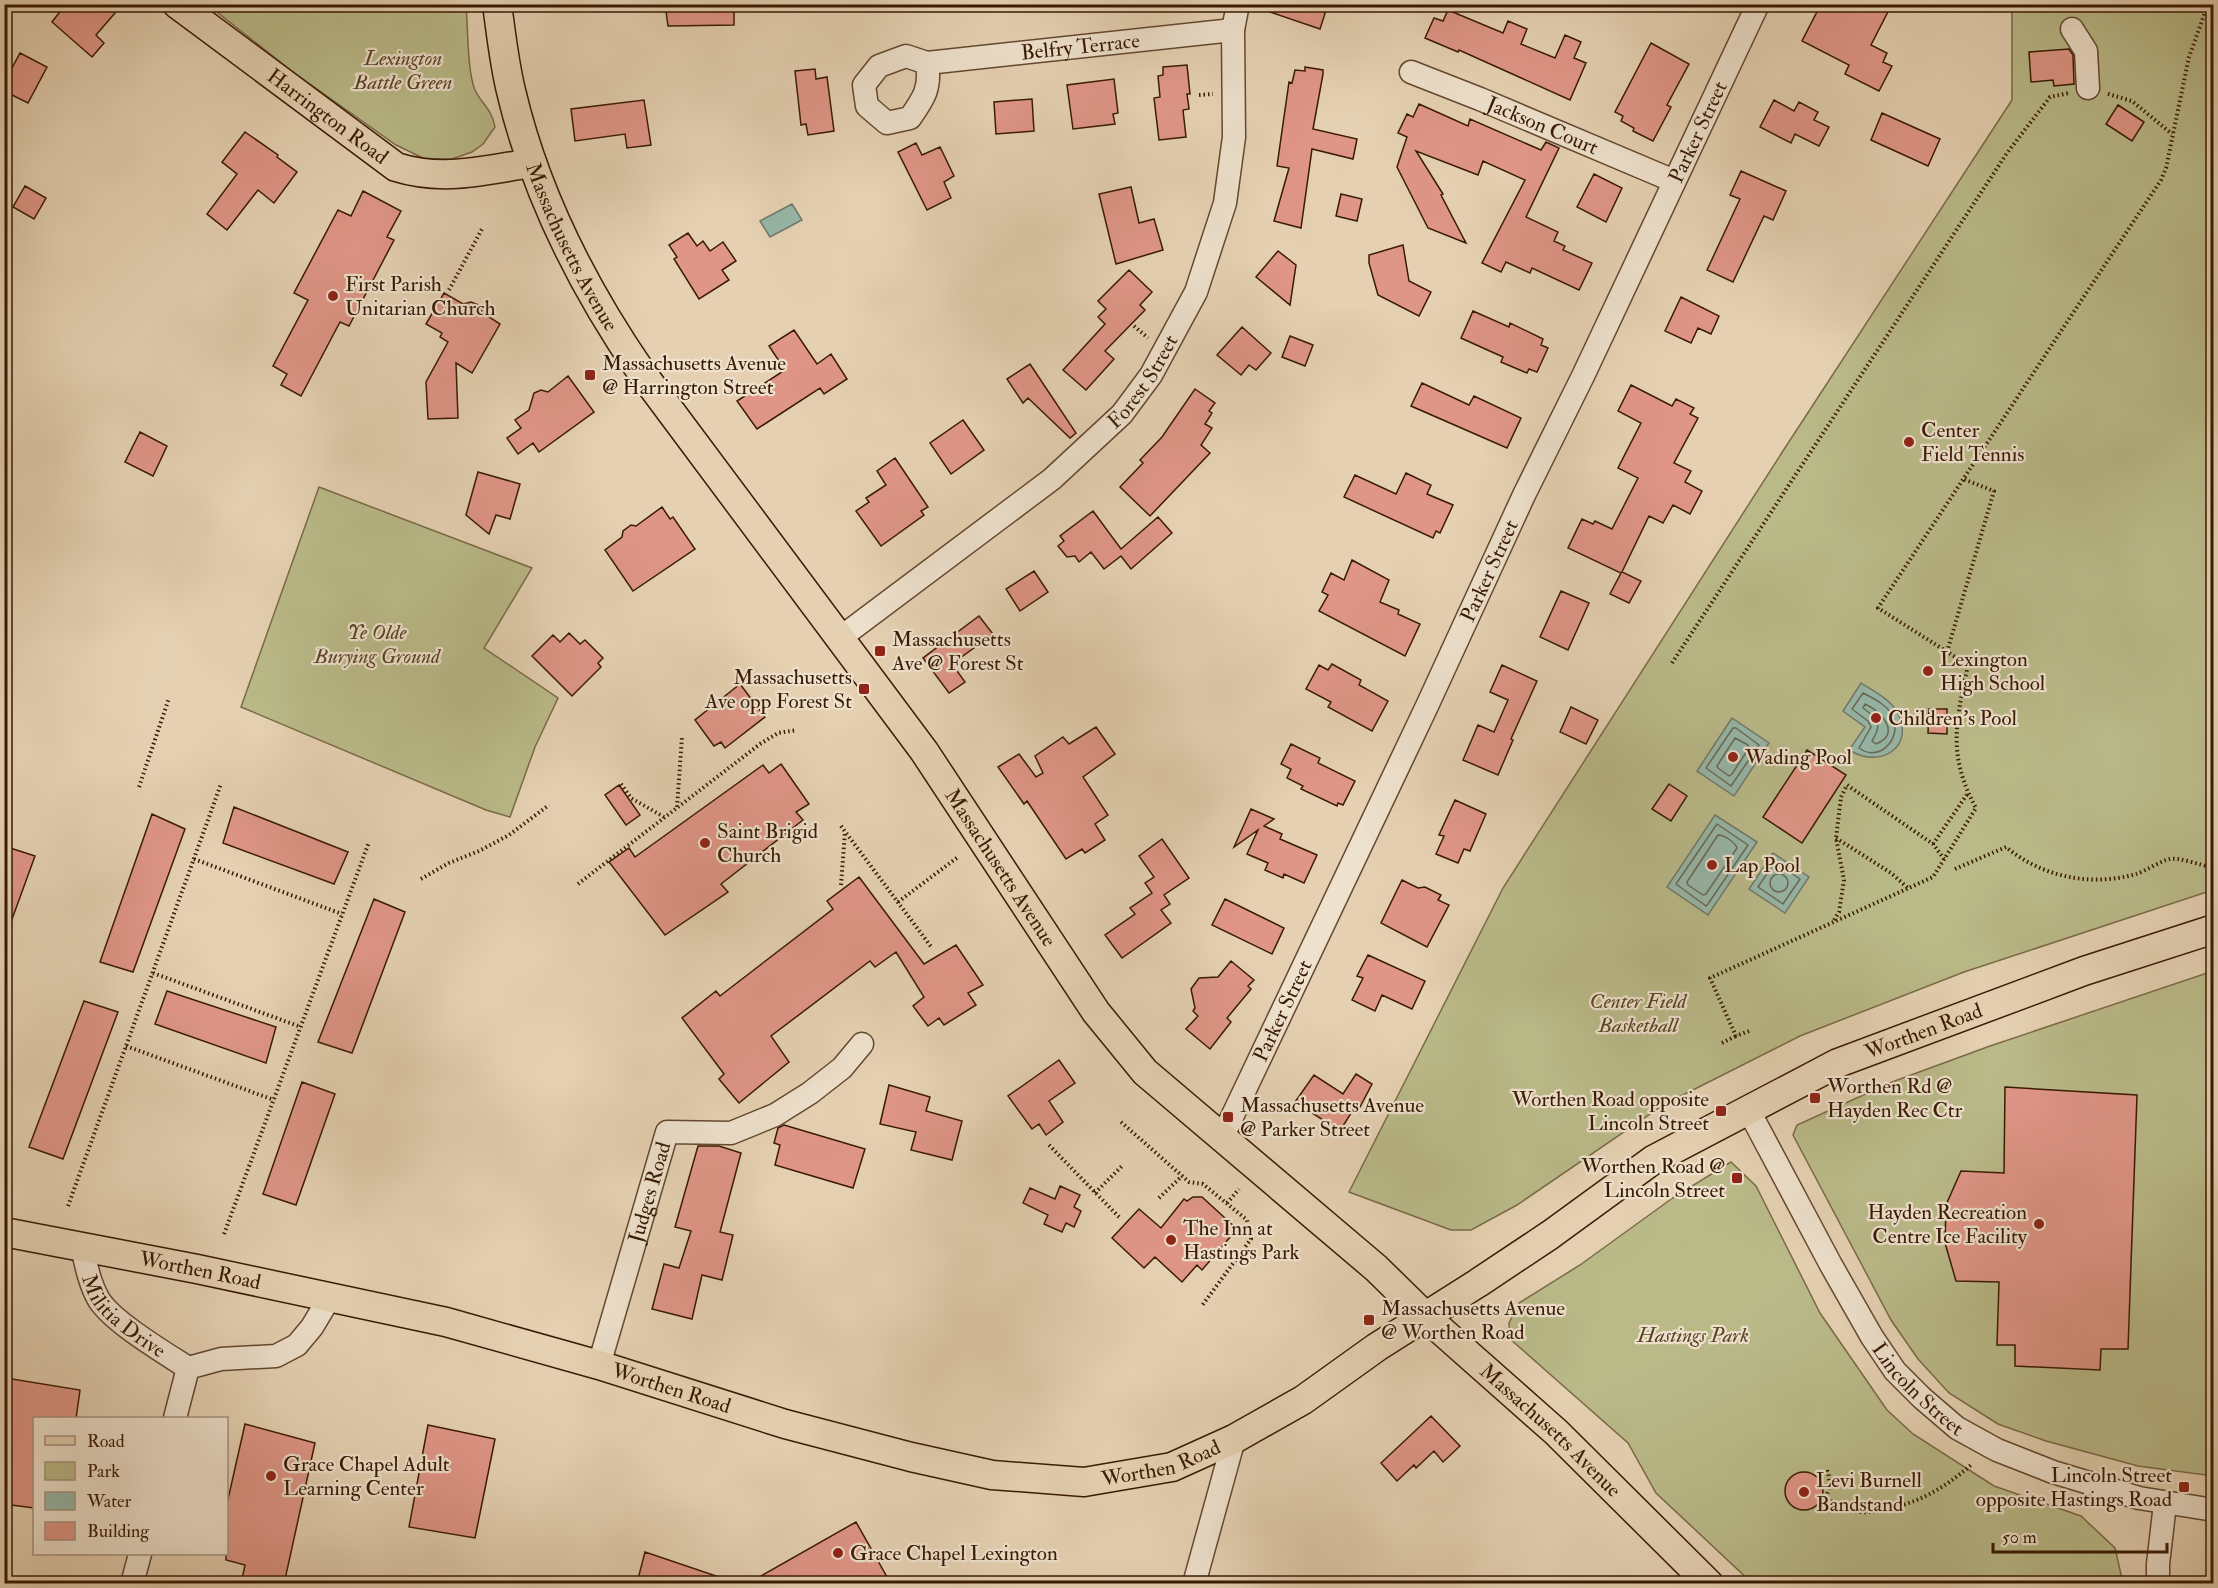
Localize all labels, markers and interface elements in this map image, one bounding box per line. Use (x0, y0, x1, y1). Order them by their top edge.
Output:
street label: Belfry Terrace (1019, 27, 1141, 66)
park label: Lexington Battle Green (353, 45, 453, 96)
street label: Harrington Road (262, 62, 394, 171)
street label: Parker Street (1662, 76, 1733, 187)
street label: Jackson Court (1482, 90, 1603, 161)
street label: Massachusetts Avenue (520, 159, 625, 336)
place label: First Parish Unitarian Church (345, 271, 495, 322)
marker: First Parish Unitarian Church (326, 289, 340, 303)
street label: Forest Street (1101, 330, 1184, 435)
place label: Massachusetts Avenue @ Harrington Street (602, 350, 786, 401)
marker: Massachusetts Avenue @ Harrington Street (583, 368, 597, 382)
place label: Center Field Tennis (1921, 417, 2024, 468)
marker: Center Field Tennis (1902, 435, 1916, 449)
street label: Parker Street (1454, 515, 1524, 626)
park label: Ye Olde Burying Ground (313, 619, 441, 670)
place label: Massachusetts Ave @ Forest St (891, 626, 1024, 677)
marker: Massachusetts Ave @ Forest St (873, 644, 887, 658)
place label: Lexington High School (1940, 646, 2046, 697)
place label: Massachusetts Ave opp Forest St (704, 664, 852, 715)
marker: Lexington High School (1921, 664, 1935, 678)
marker: Massachusetts Ave opp Forest St (857, 682, 871, 696)
place label: Children's Pool (1888, 705, 2017, 732)
marker: Children's Pool (1869, 711, 1883, 725)
place label: Wading Pool (1744, 744, 1852, 771)
marker: Wading Pool (1726, 750, 1740, 764)
street label: Massachusetts Avenue (939, 783, 1063, 952)
place label: Saint Brigid Church (717, 818, 819, 869)
marker: Saint Brigid Church (698, 836, 712, 850)
place label: Lap Pool (1724, 852, 1801, 879)
marker: Lap Pool (1705, 858, 1719, 872)
street label: Parker Street (1247, 955, 1318, 1066)
park label: Center Field Basketball (1590, 988, 1688, 1039)
street label: Worthen Road (1860, 997, 1987, 1066)
place label: Worthen Rd @ Hayden Rec Ctr (1826, 1073, 1963, 1124)
place label: Worthen Road opposite Lincoln Street (1511, 1086, 1709, 1137)
marker: Worthen Rd @ Hayden Rec Ctr (1808, 1091, 1822, 1105)
place label: Massachusetts Avenue @ Parker Street (1240, 1092, 1424, 1143)
marker: Worthen Road opposite Lincoln Street (1714, 1104, 1728, 1118)
marker: Massachusetts Avenue @ Parker Street (1221, 1110, 1235, 1124)
street label: Judges Road (622, 1138, 677, 1247)
place label: Worthen Road @ Lincoln Street (1580, 1153, 1725, 1204)
marker: Worthen Road @ Lincoln Street (1730, 1171, 1744, 1185)
place label: Hayden Recreation Centre Ice Facility (1867, 1199, 2028, 1250)
place label: The Inn at Hastings Park (1183, 1215, 1299, 1266)
marker: Hayden Recreation Centre Ice Facility (2032, 1217, 2046, 1231)
marker: The Inn at Hastings Park (1164, 1233, 1178, 1247)
street label: Worthen Road (136, 1245, 264, 1296)
street label: Militia Drive (76, 1271, 171, 1364)
place label: Massachusetts Avenue @ Worthen Road (1381, 1295, 1565, 1346)
marker: Massachusetts Avenue @ Worthen Road (1362, 1313, 1376, 1327)
park label: Hastings Park (1636, 1322, 1749, 1349)
street label: Lincoln Street (1866, 1337, 1968, 1442)
street label: Worthen Road (608, 1356, 735, 1420)
street label: Massachusetts Avenue (1474, 1358, 1627, 1503)
legend (33, 1417, 228, 1555)
text: Road (87, 1430, 125, 1453)
street label: Worthen Road (1098, 1433, 1225, 1492)
place label: Grace Chapel Adult Learning Center (283, 1451, 450, 1502)
text: Park (87, 1460, 120, 1483)
place label: Lincoln Street opposite Hastings Road (1976, 1462, 2173, 1513)
place label: Levi Burnell Bandstand (1816, 1467, 1922, 1518)
marker: Grace Chapel Adult Learning Center (264, 1469, 278, 1483)
marker: Lincoln Street opposite Hastings Road (2177, 1480, 2191, 1494)
marker: Levi Burnell Bandstand (1797, 1485, 1811, 1499)
text: Water (86, 1490, 131, 1513)
scale bar (1993, 1516, 2167, 1554)
text: Building (87, 1520, 150, 1543)
text: 50 m (2002, 1526, 2037, 1549)
place label: Grace Chapel Lexington (850, 1540, 1058, 1567)
marker: Grace Chapel Lexington (831, 1546, 845, 1560)

